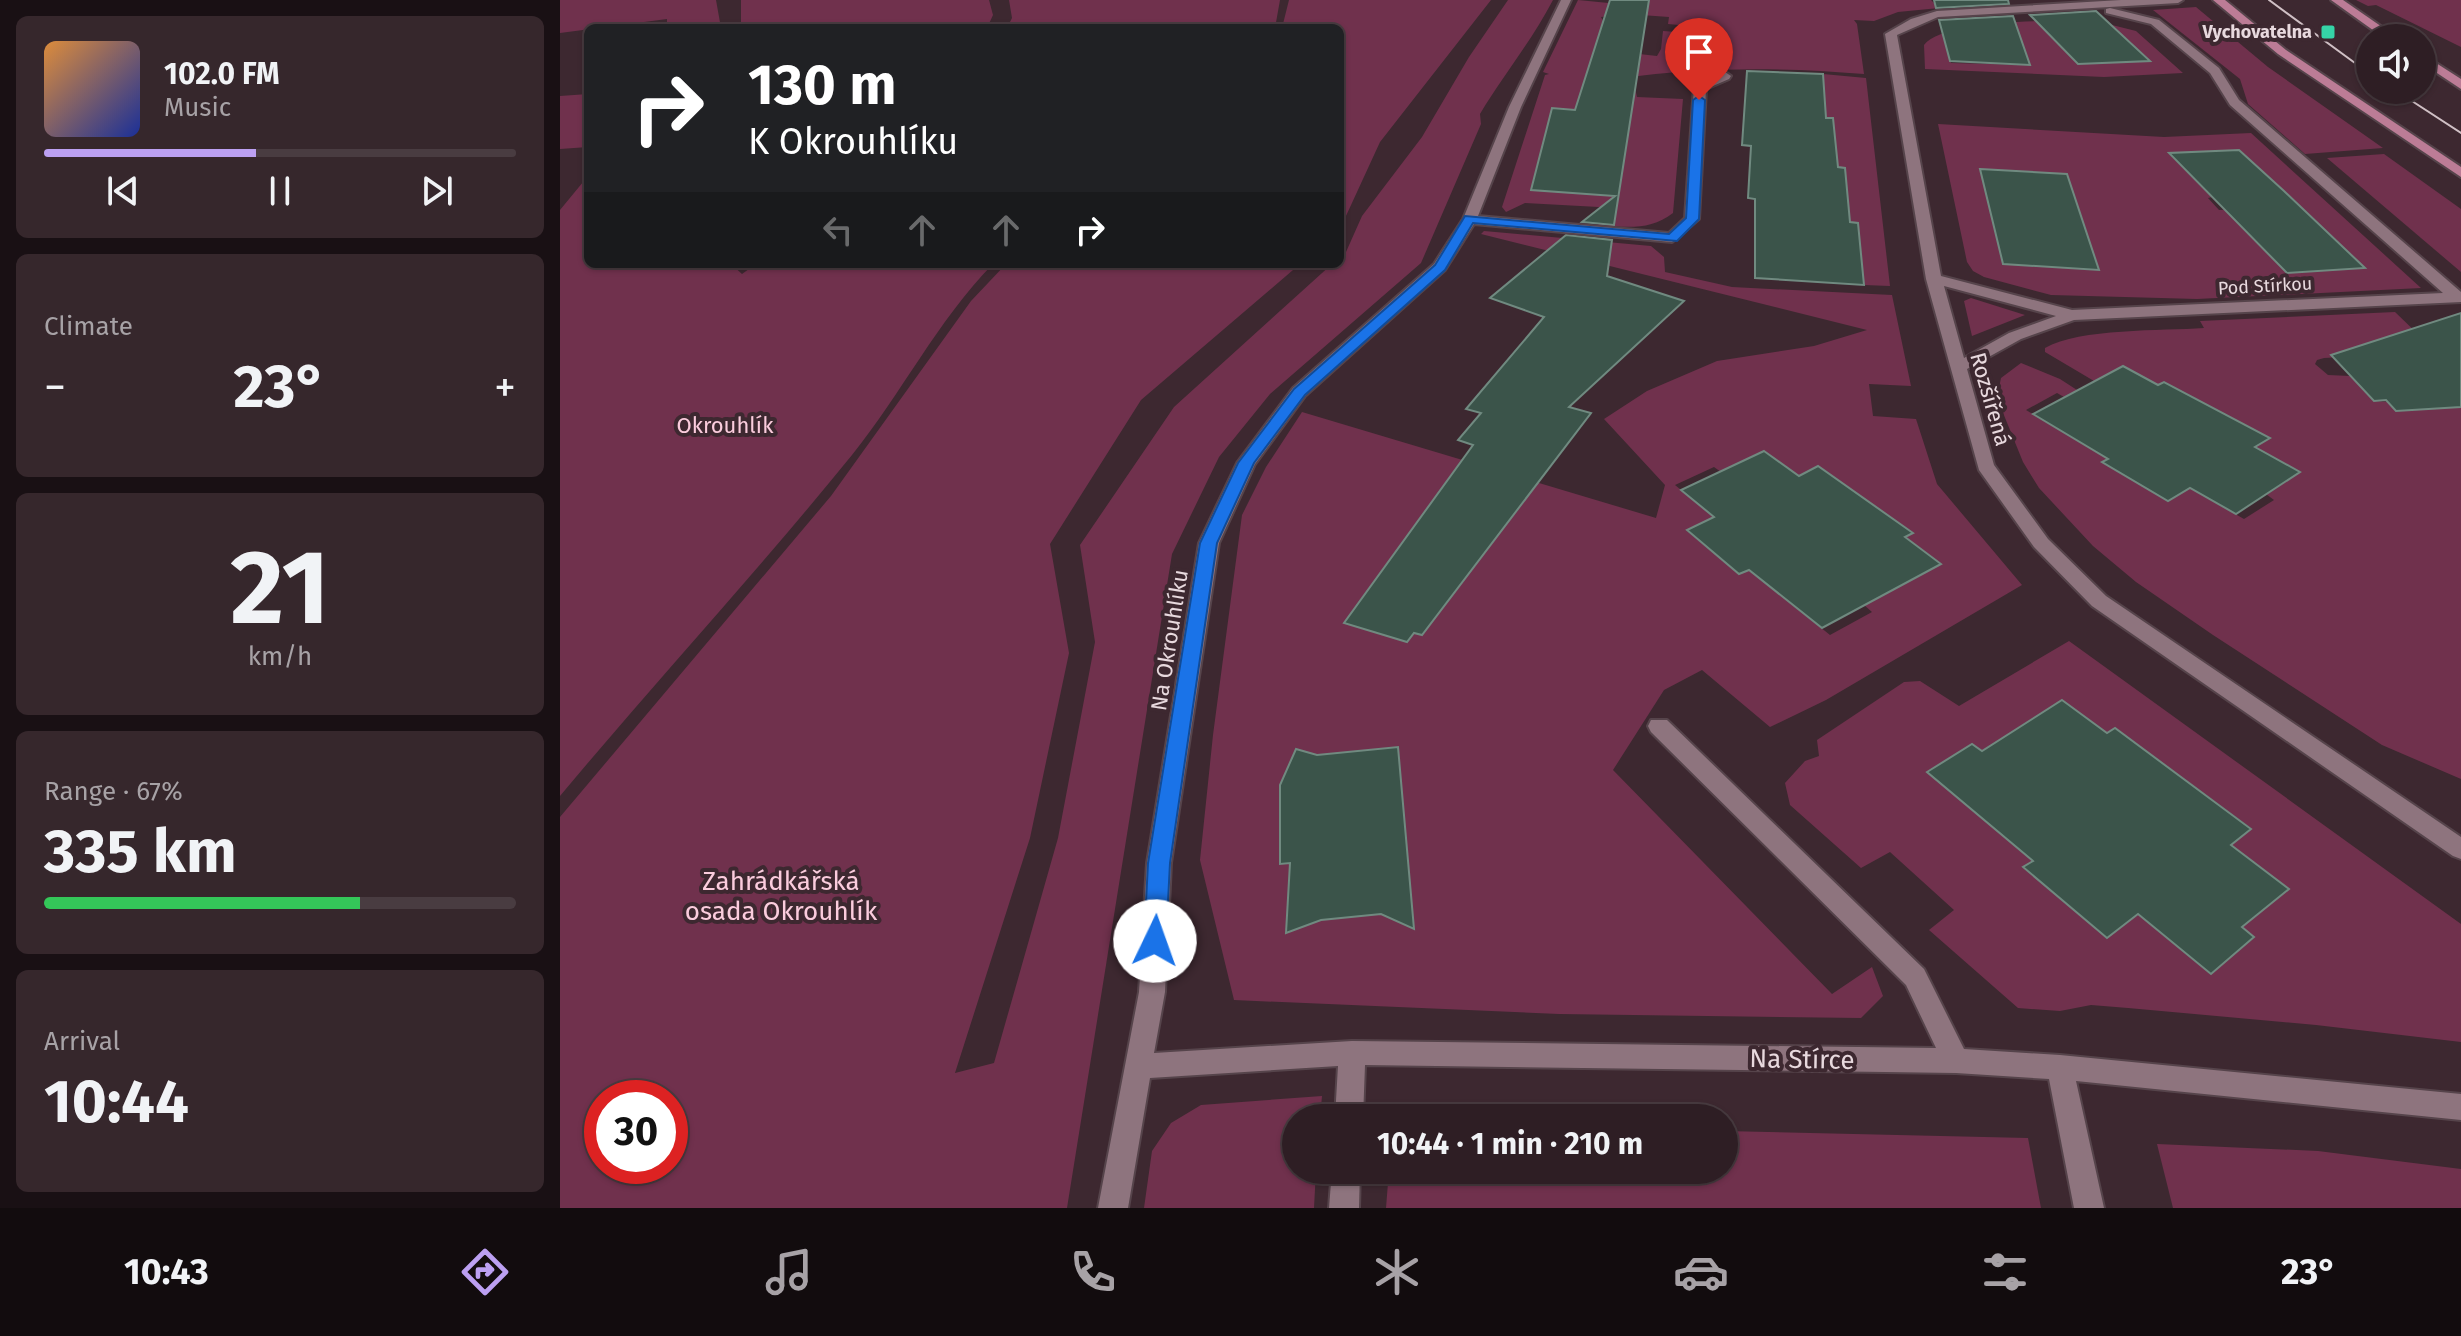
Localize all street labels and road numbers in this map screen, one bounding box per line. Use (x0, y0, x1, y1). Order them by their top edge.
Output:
street label: Pod Stírkou (2217, 273, 2313, 299)
street label: Rozšířená (1964, 349, 2017, 449)
street label: Na Okrouhlíku (1145, 568, 1194, 713)
street label: Na Stírce (1749, 1043, 1855, 1076)

